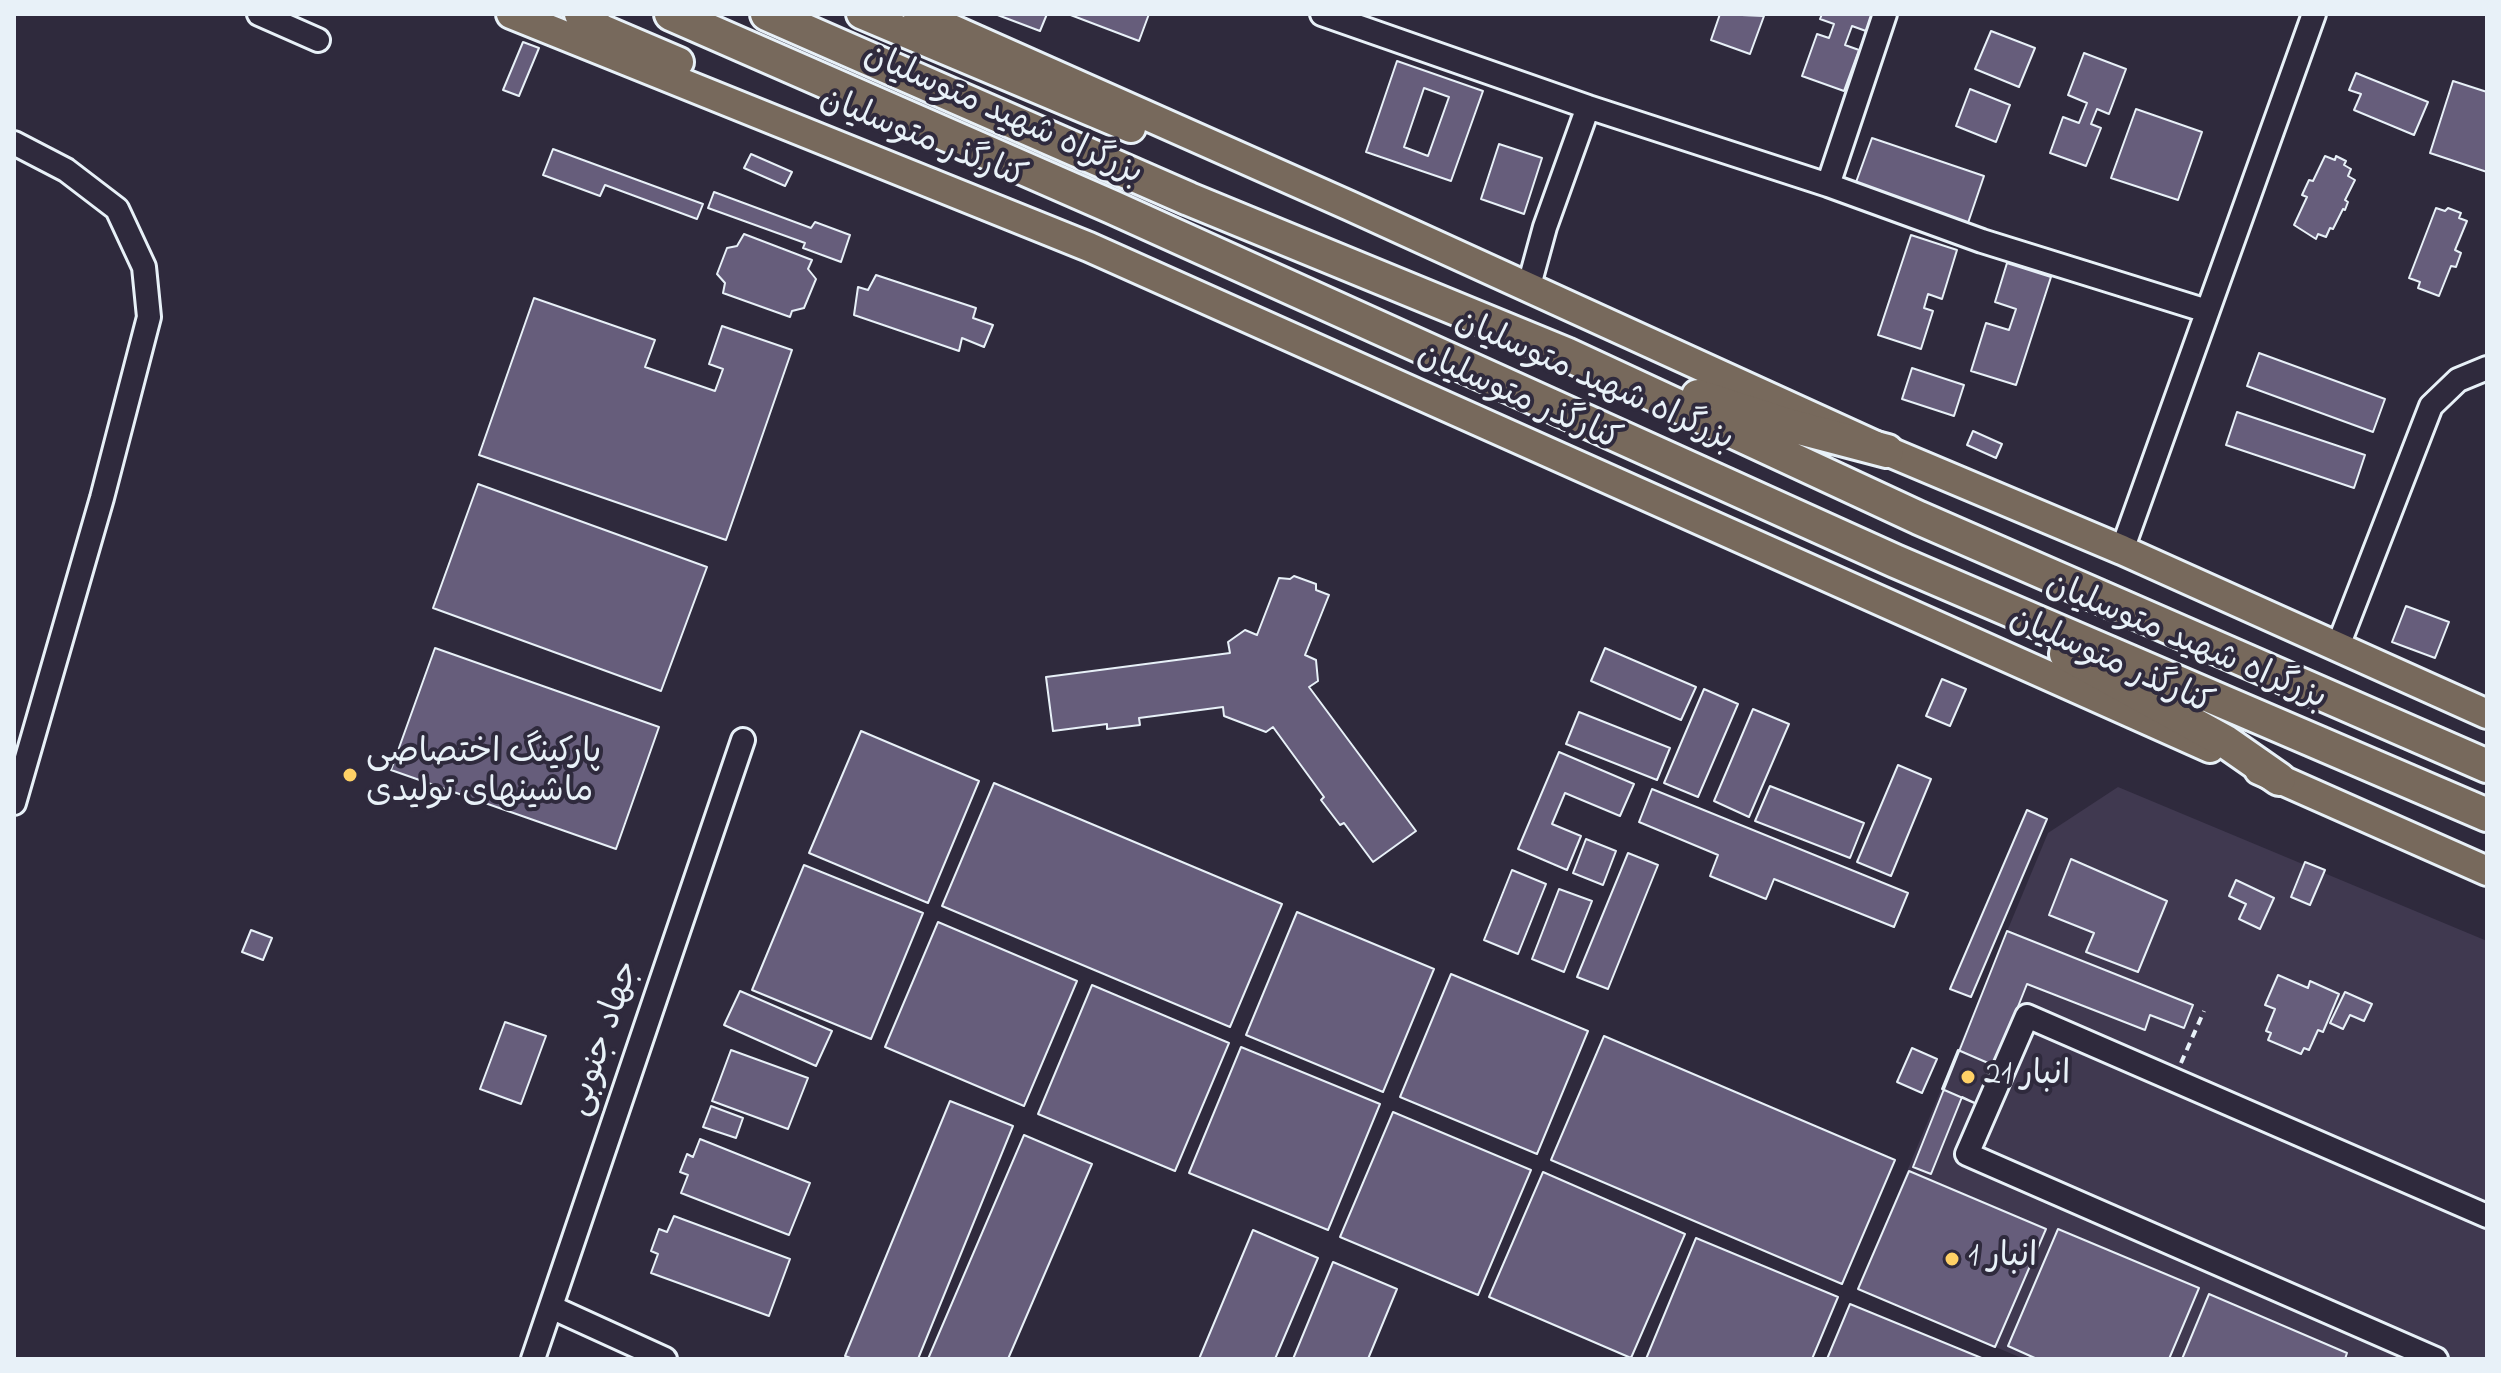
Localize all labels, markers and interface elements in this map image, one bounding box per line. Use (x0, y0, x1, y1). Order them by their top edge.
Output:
street label: بزرگراه شهید متوسلیان (856, 37, 1148, 197)
street label: کنارگذر متوسلیان (813, 81, 1031, 201)
street label: بزرگراه شهید متوسلیان (1447, 303, 1739, 463)
street label: کنارگذر متوسلیان (1410, 337, 1626, 463)
street label: بزرگراه شهید متوسلیان (2038, 566, 2332, 722)
street label: کنارگذر متوسلیان (2002, 601, 2218, 727)
place label: پارکینگ اختصاصی ماشینهای تولیدی (366, 735, 601, 814)
marker: پارکینگ اختصاصی ماشینهای تولیدی (341, 766, 359, 784)
street label: جهاد جنوبی (560, 956, 652, 1122)
place label: انبار 21 (1984, 1057, 2070, 1097)
marker: انبار 21 (1959, 1068, 1977, 1086)
place label: انبار 1 (1968, 1239, 2037, 1279)
marker: انبار 1 (1943, 1250, 1961, 1268)

